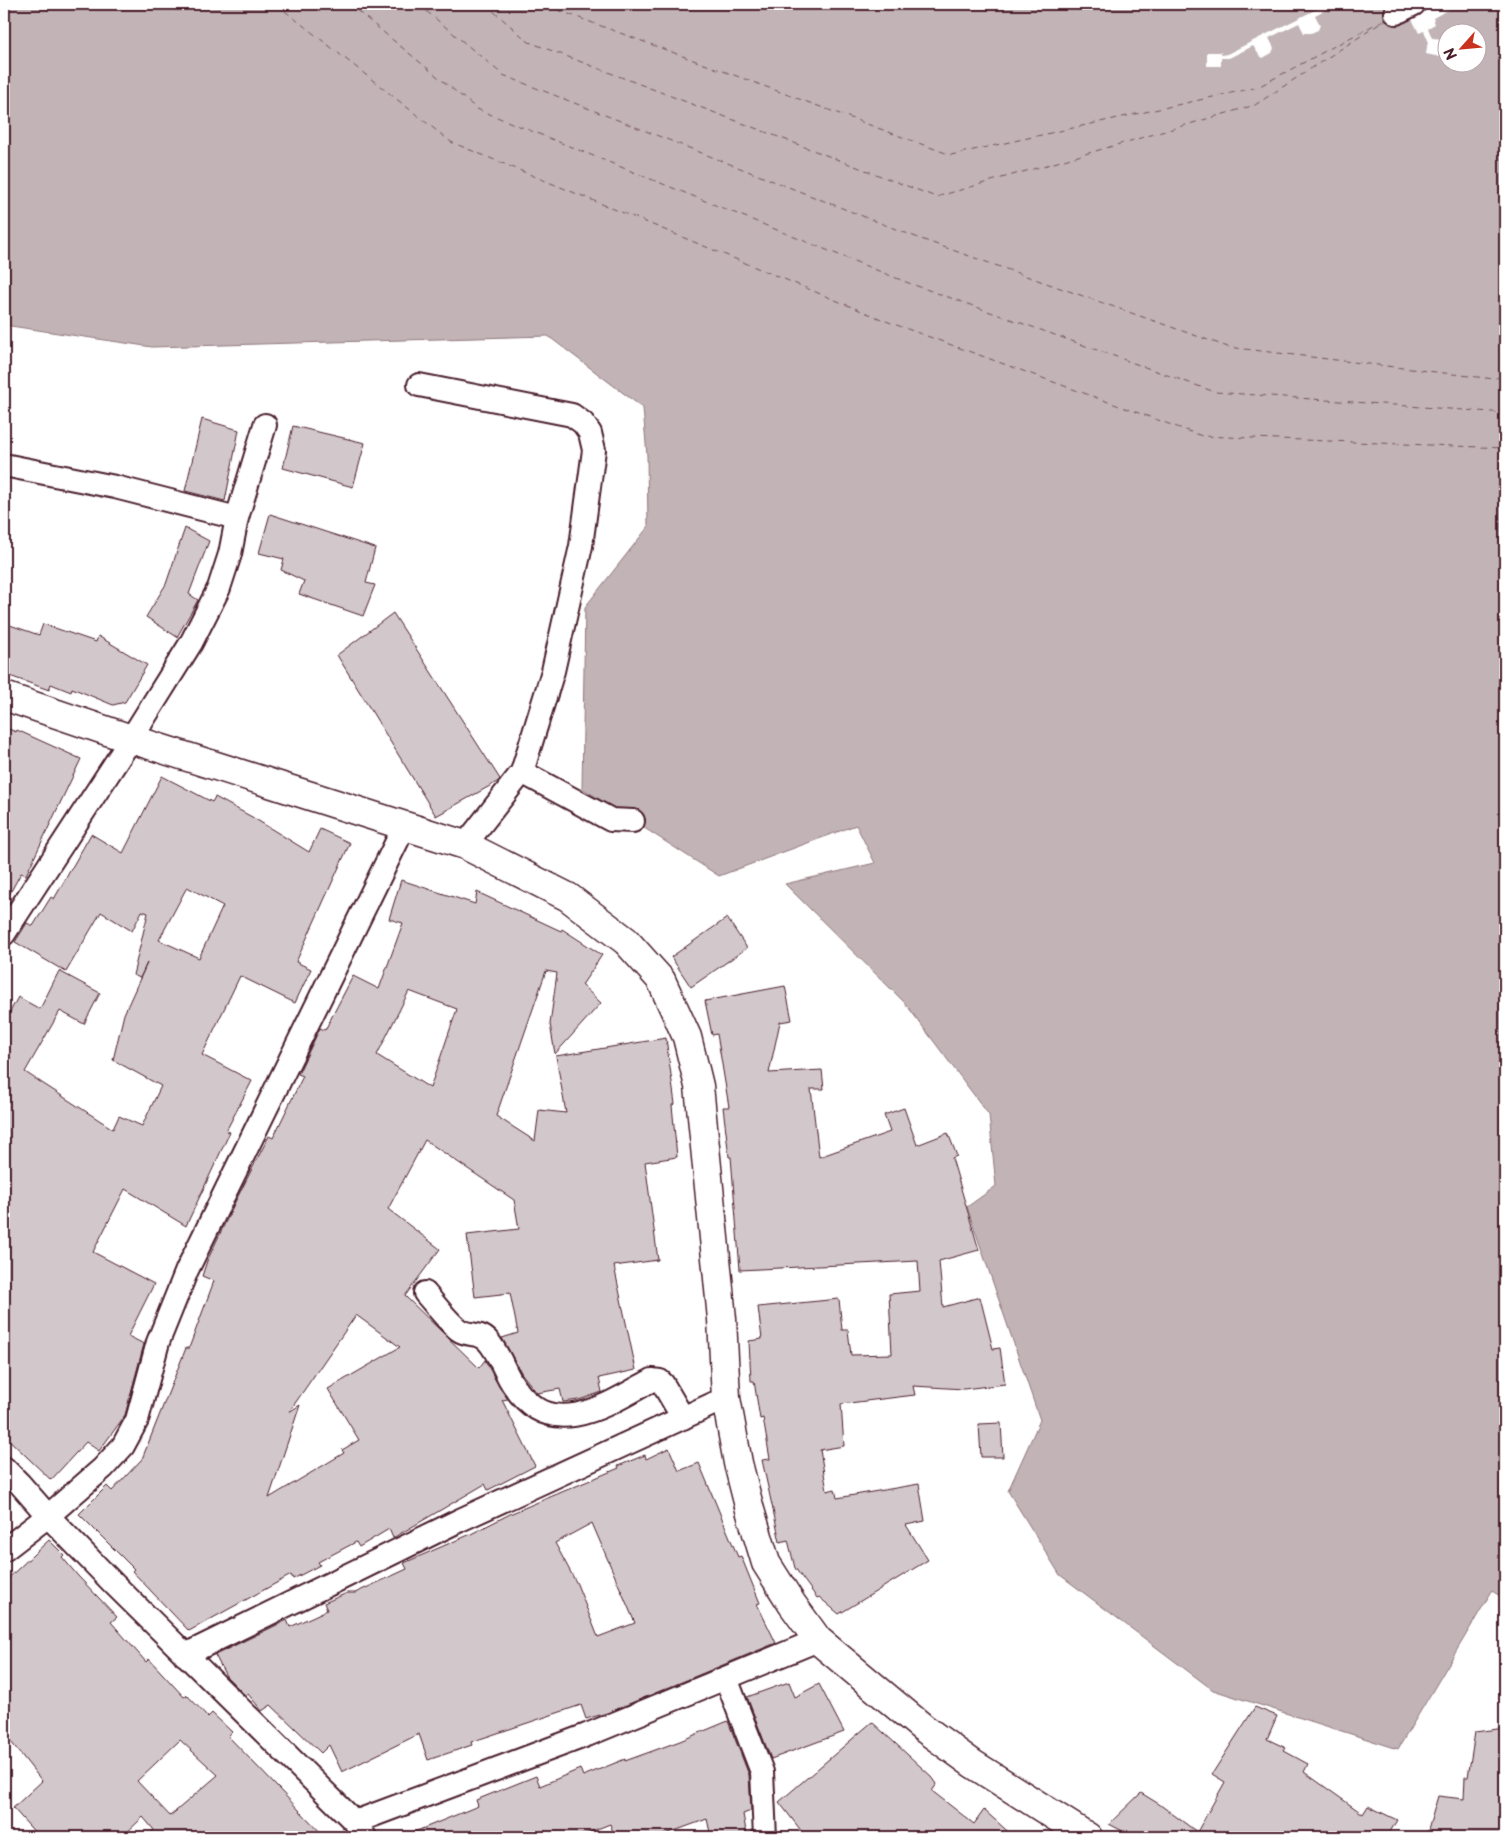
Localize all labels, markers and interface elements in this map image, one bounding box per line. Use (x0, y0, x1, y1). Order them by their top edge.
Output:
north arrow (1436, 22, 1486, 72)
text: N (1438, 44, 1462, 64)

